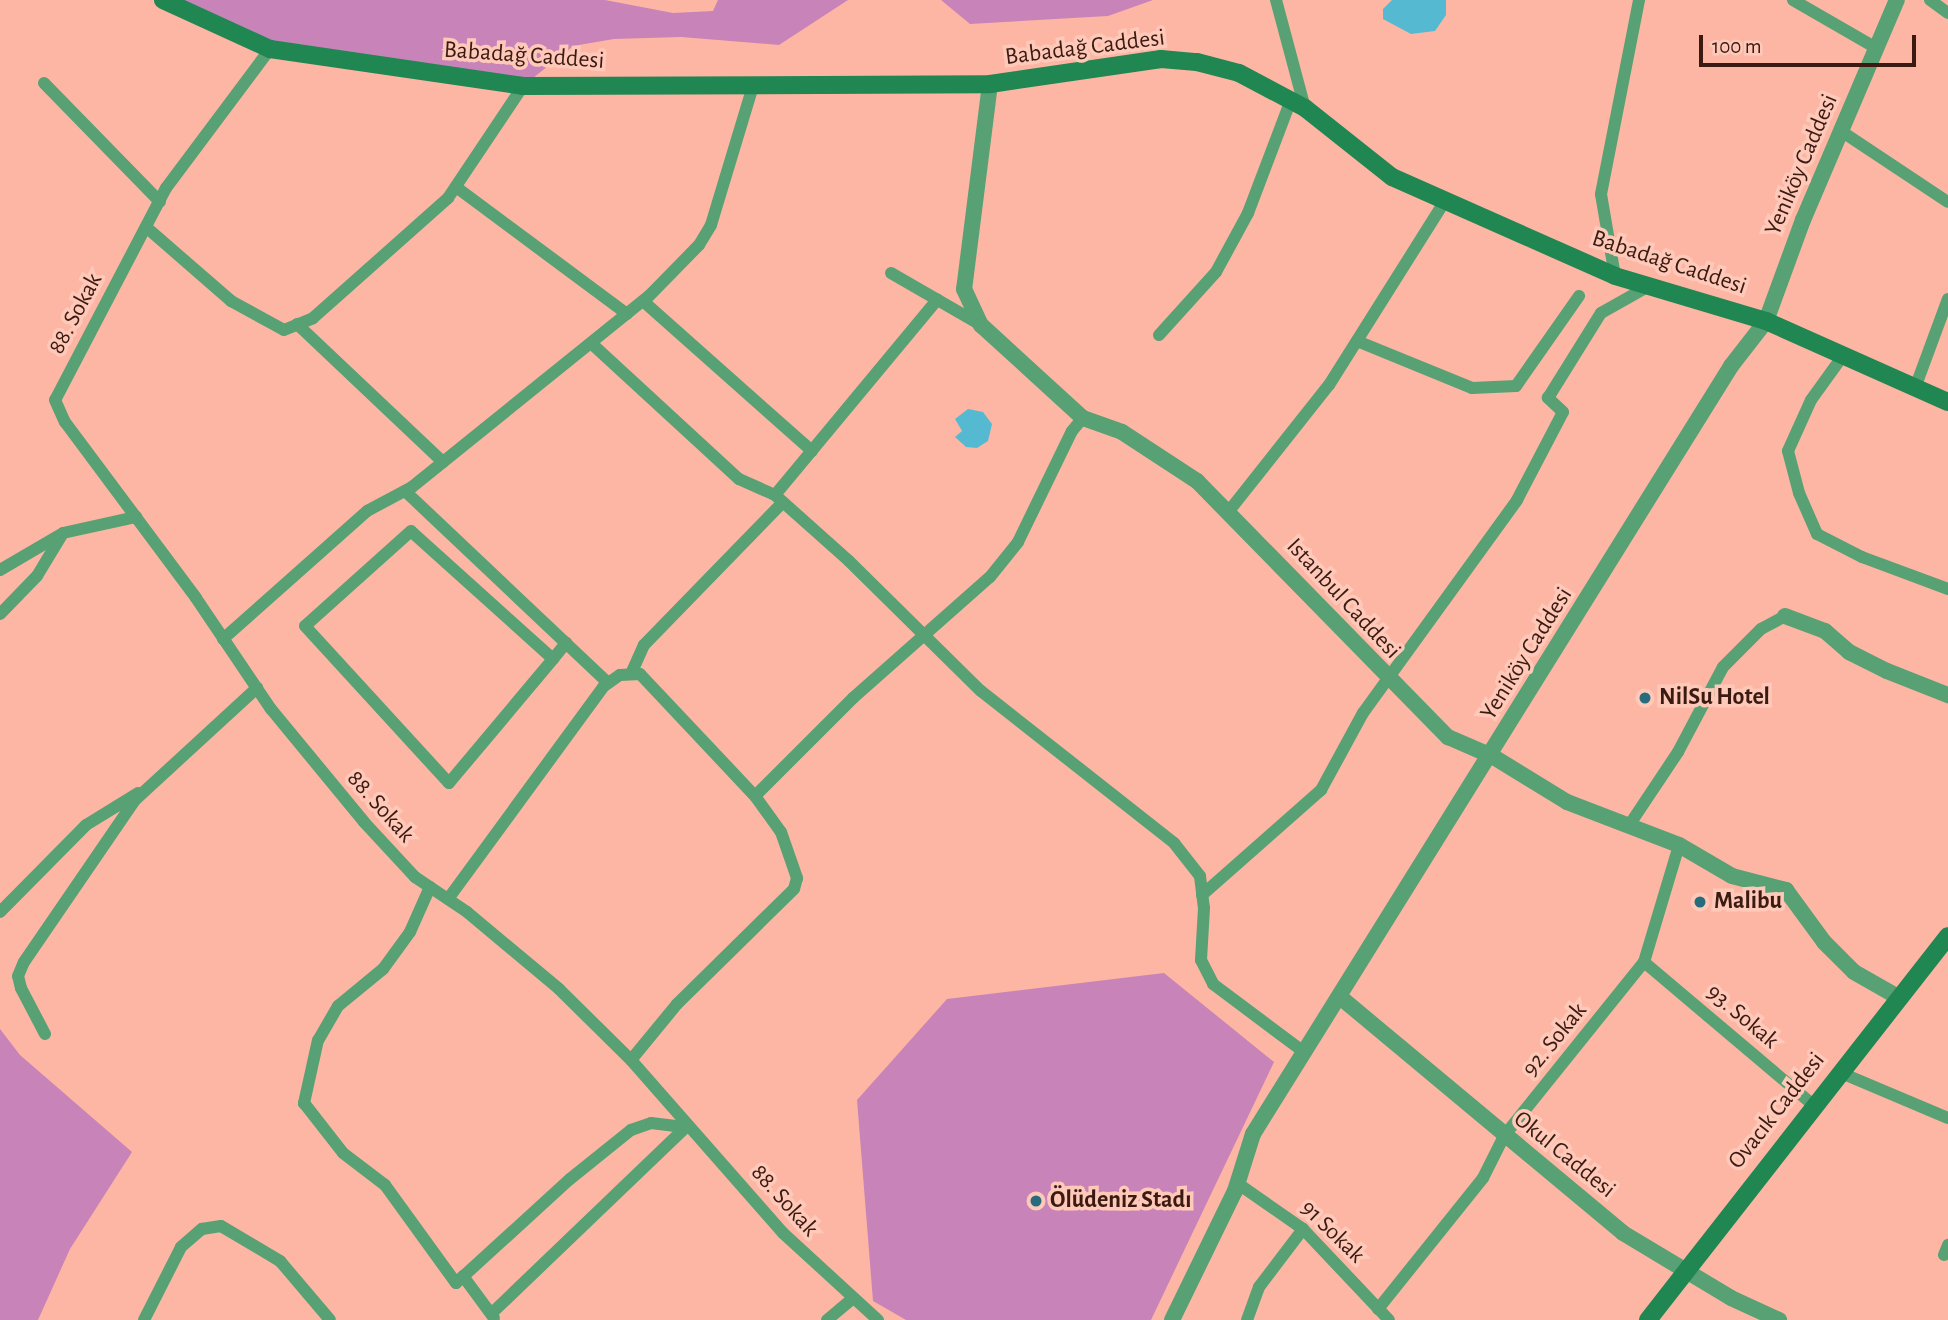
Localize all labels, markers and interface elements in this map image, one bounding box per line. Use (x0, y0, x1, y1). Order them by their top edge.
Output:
scale bar (1703, 21, 1920, 65)
street label: Babadağ Caddesi (1003, 24, 1167, 72)
street label: Babadağ Caddesi (443, 36, 605, 76)
text: 100 m (1712, 36, 1762, 57)
street label: Yeniköy Caddesi (1759, 90, 1845, 240)
street label: Babadağ Caddesi (1588, 224, 1750, 302)
street label: 88. Sokak (43, 269, 109, 359)
street label: Istanbul Caddesi (1280, 533, 1406, 665)
street label: Yeniköy Caddesi (1475, 582, 1579, 726)
place label: NilSu Hotel (1659, 684, 1770, 712)
marker: NilSu Hotel (1637, 690, 1653, 706)
street label: 88. Sokak (340, 765, 420, 849)
place label: Malibu (1714, 888, 1782, 916)
marker: Malibu (1692, 894, 1708, 910)
street label: 93. Sokak (1700, 978, 1784, 1056)
street label: 92. Sokak (1517, 997, 1593, 1083)
street label: Ovacık Caddesi (1722, 1047, 1832, 1175)
street label: Okul Caddesi (1507, 1105, 1621, 1205)
street label: 88. Sokak (744, 1159, 824, 1243)
place label: Ölüdeniz Stadı (1050, 1187, 1191, 1215)
marker: Ölüdeniz Stadı (1028, 1193, 1044, 1209)
street label: 91 Sokak (1294, 1194, 1370, 1270)

